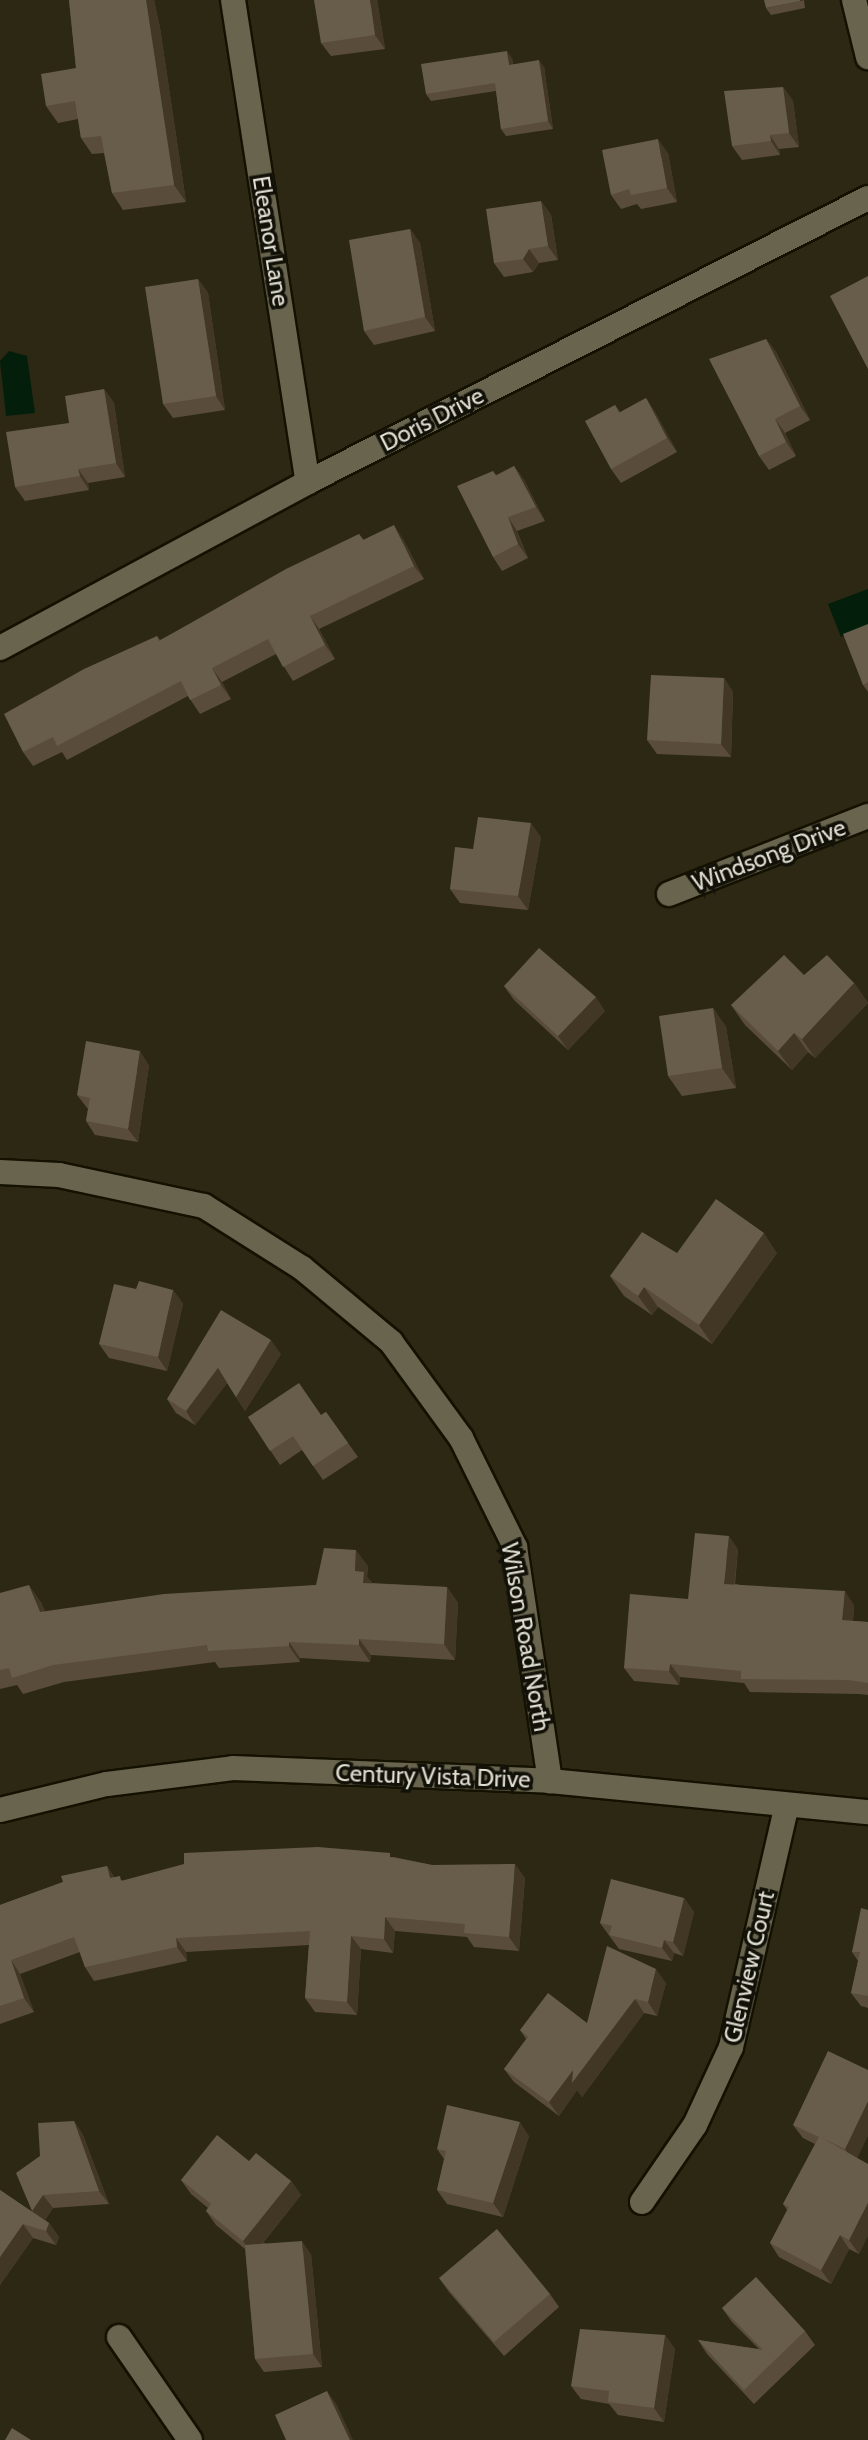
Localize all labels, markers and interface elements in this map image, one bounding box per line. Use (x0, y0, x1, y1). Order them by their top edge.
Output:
street label: Eleanor Lane (246, 174, 296, 308)
street label: Doris Drive (375, 381, 489, 457)
street label: Windsong Drive (688, 813, 850, 897)
street label: Wilson Road North (495, 1540, 557, 1734)
street label: Century Vista Drive (335, 1758, 531, 1794)
street label: Glenview Court (718, 1888, 780, 2046)

